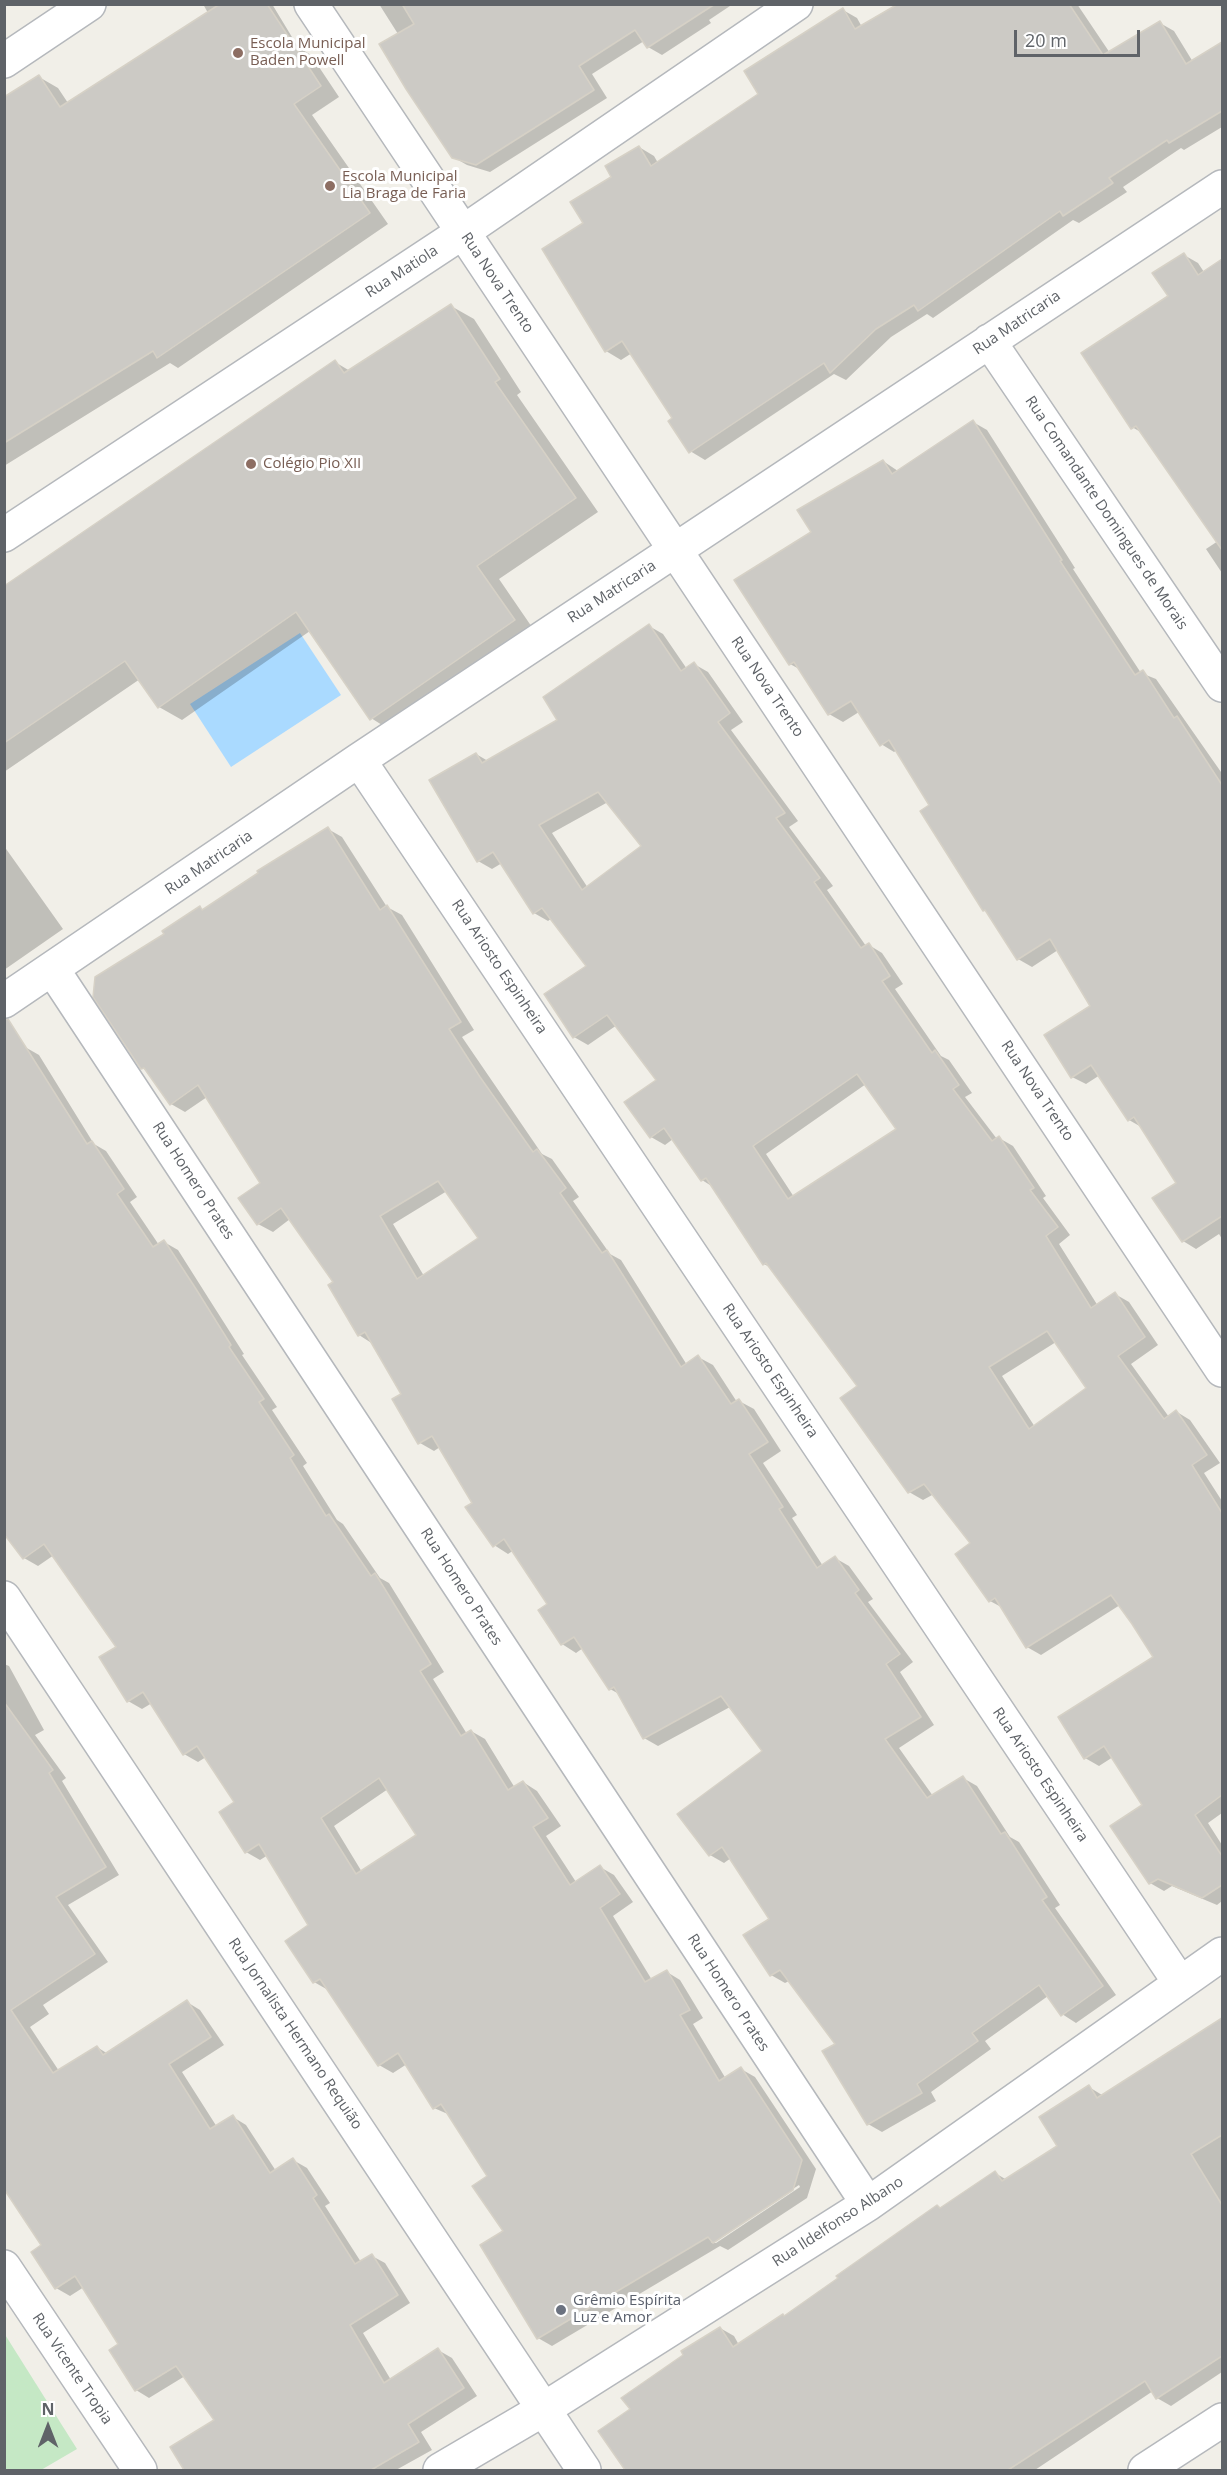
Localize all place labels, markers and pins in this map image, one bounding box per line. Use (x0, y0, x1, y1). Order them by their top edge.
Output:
place label: Escola Municipal Baden Powell (250, 35, 366, 70)
marker: Escola Municipal Baden Powell (231, 46, 245, 60)
place label: Escola Municipal Lia Braga de Faria (342, 168, 466, 203)
marker: Escola Municipal Lia Braga de Faria (323, 179, 337, 193)
place label: Colégio Pio XII (263, 455, 361, 473)
marker: Colégio Pio XII (244, 457, 258, 471)
place label: Grêmio Espírita Luz e Amor (573, 2292, 681, 2327)
marker: Grêmio Espírita Luz e Amor (554, 2303, 568, 2317)

